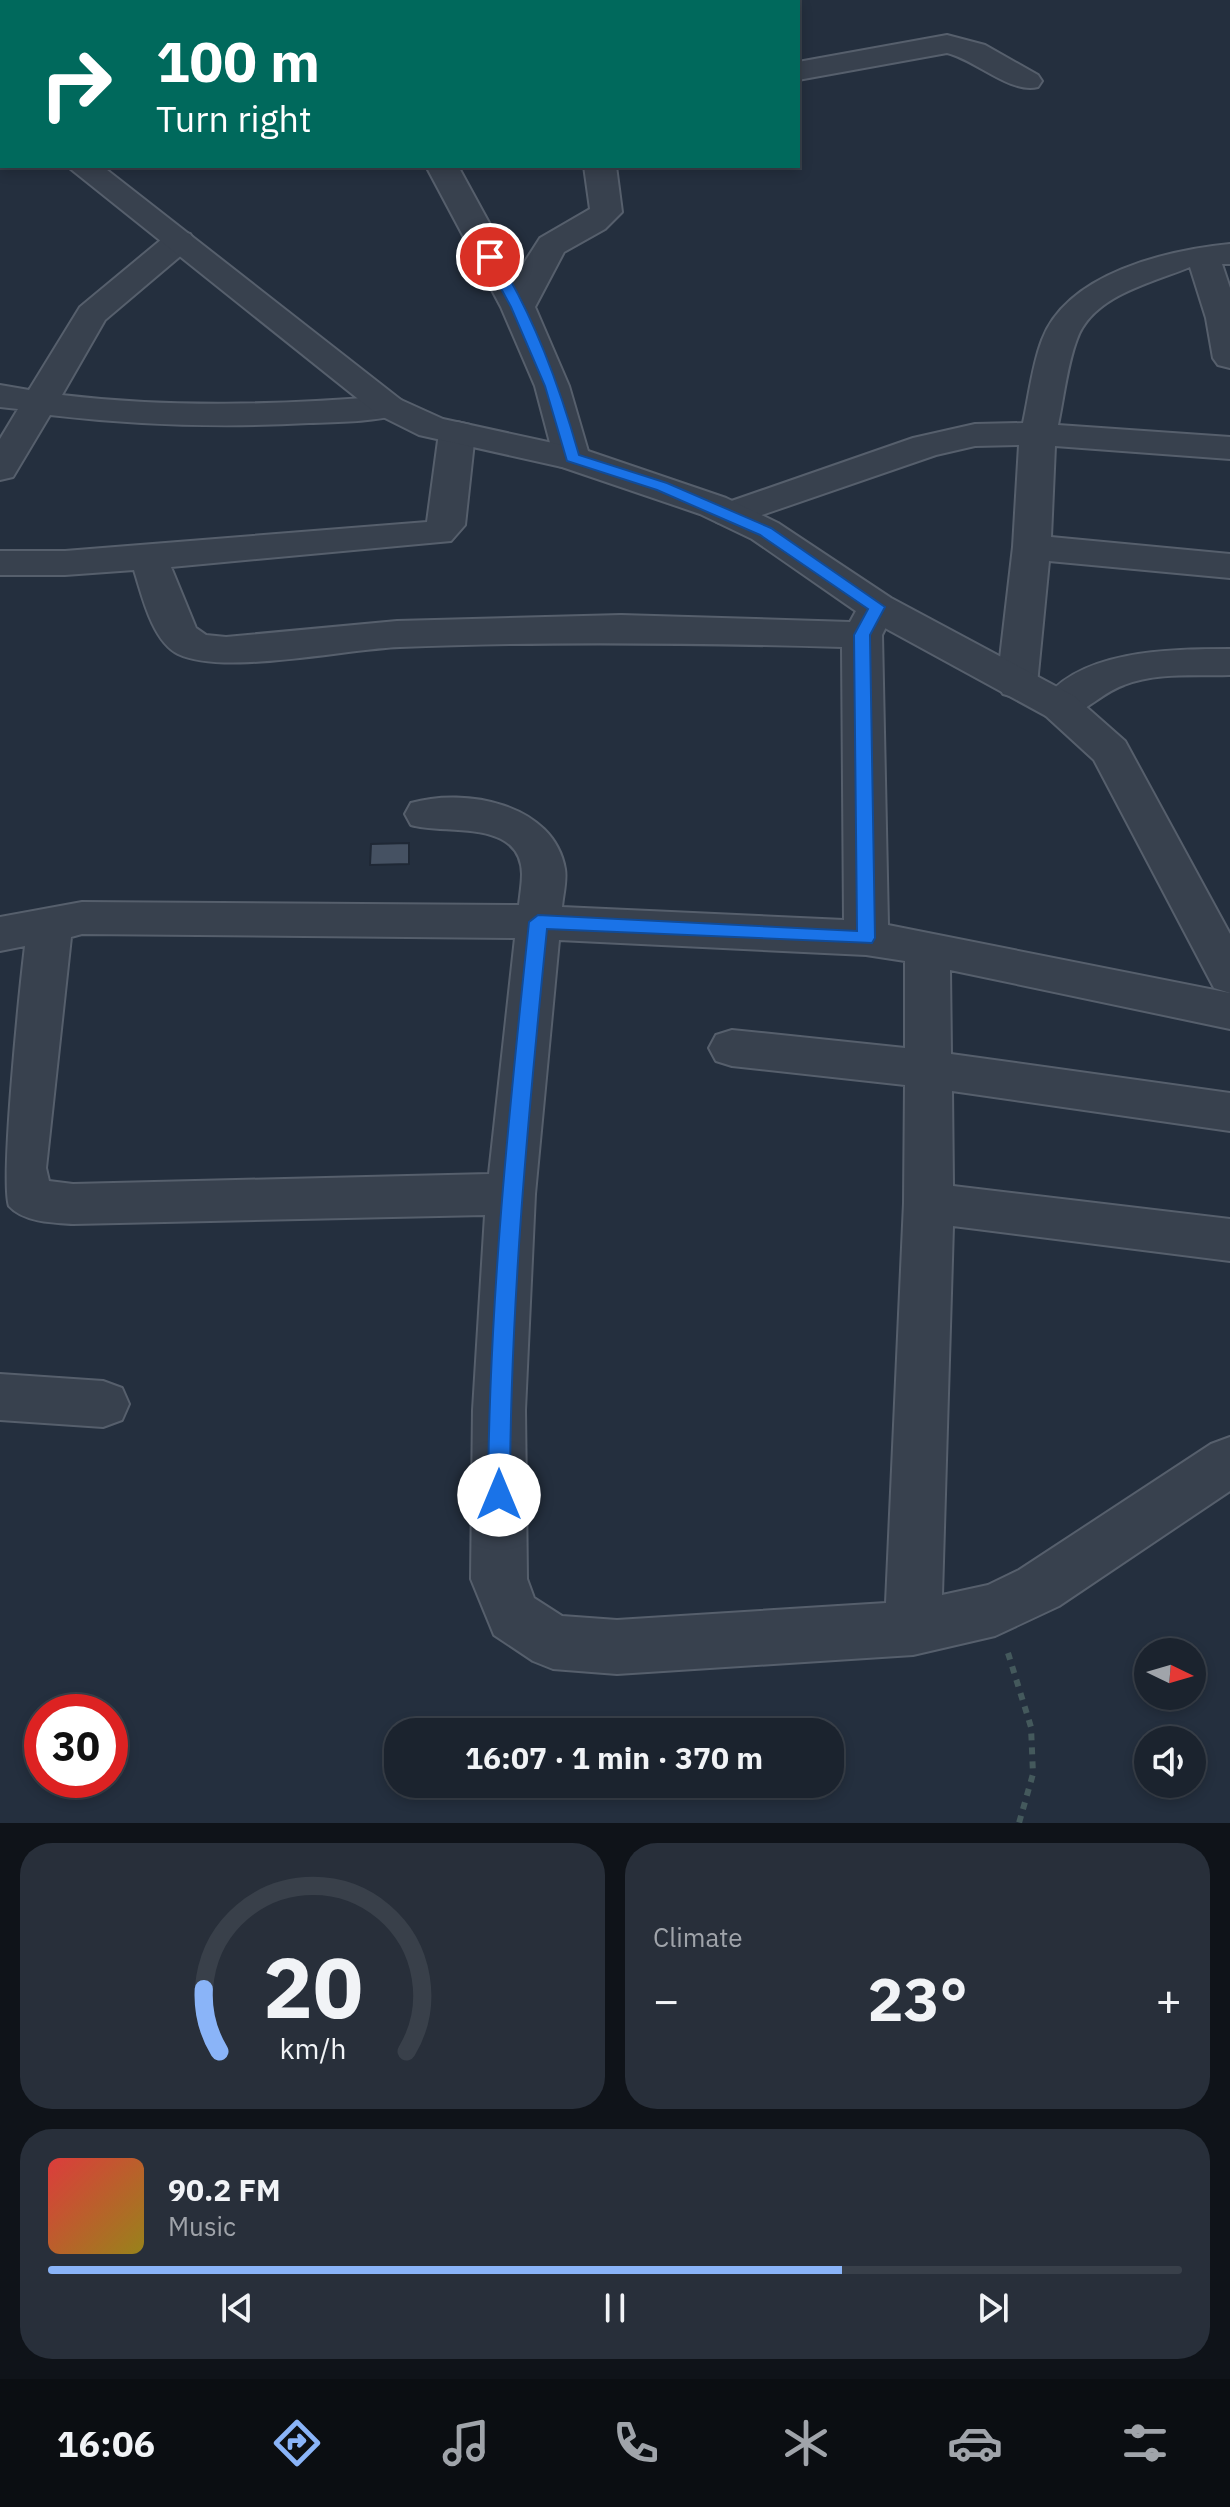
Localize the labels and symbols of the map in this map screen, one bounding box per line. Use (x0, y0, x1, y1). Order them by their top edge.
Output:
pin (456, 223, 524, 291)
position arrow (457, 1453, 541, 1537)
north arrow (1134, 1638, 1206, 1710)
speed limit sign: 30 (24, 1694, 128, 1798)

